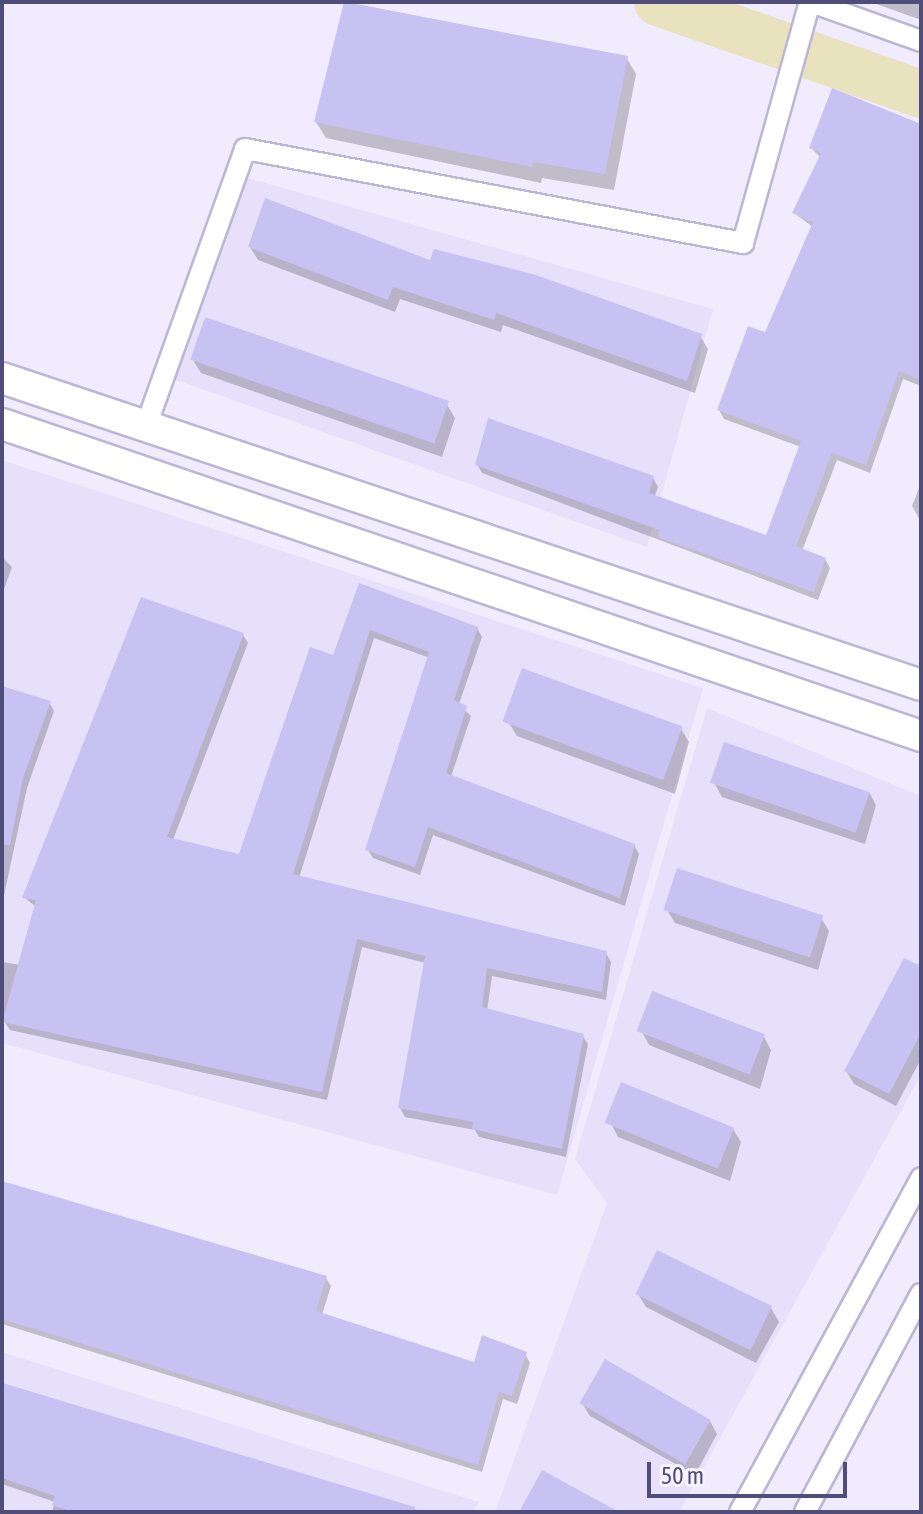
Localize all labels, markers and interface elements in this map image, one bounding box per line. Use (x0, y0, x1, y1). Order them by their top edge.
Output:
scale bar (651, 1446, 851, 1496)
text: 50 m (661, 1462, 704, 1489)

